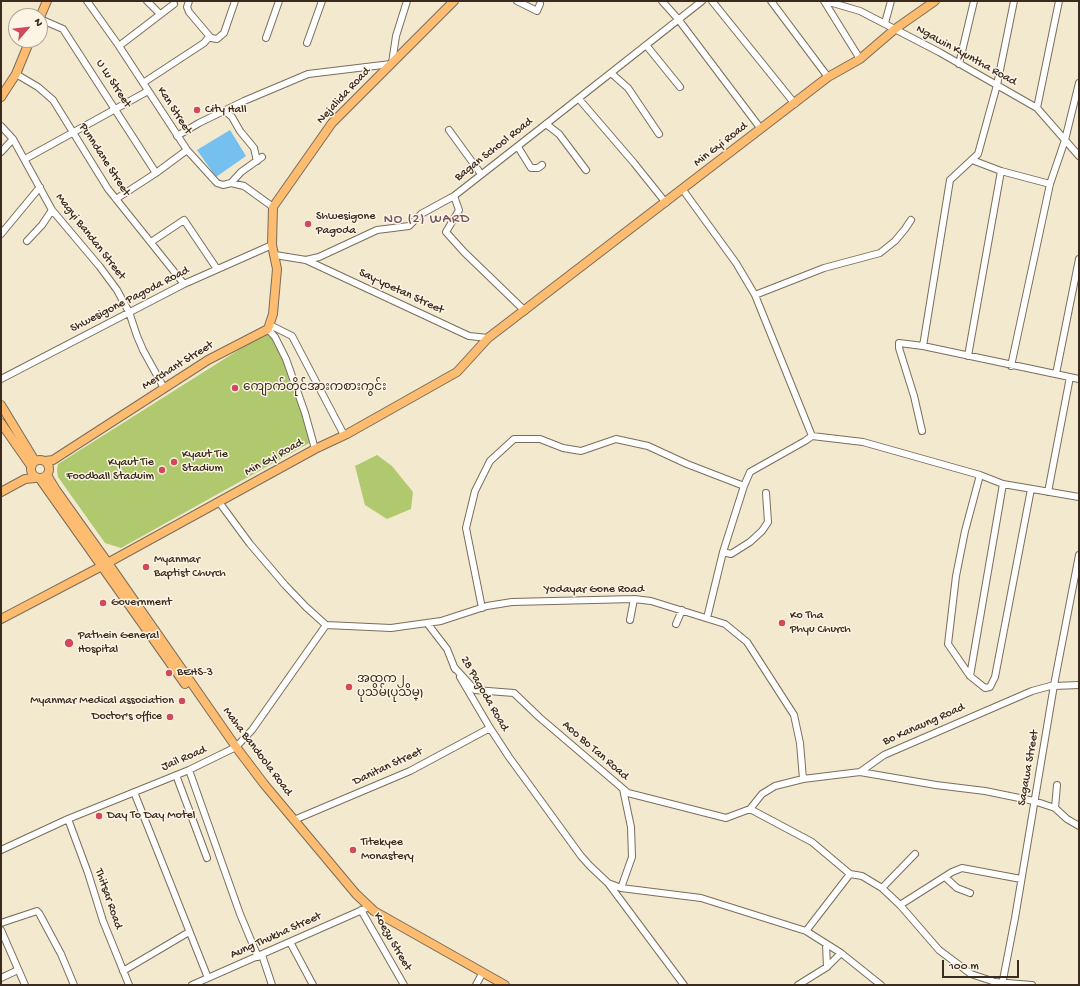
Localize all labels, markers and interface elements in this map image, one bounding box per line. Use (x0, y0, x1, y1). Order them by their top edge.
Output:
north arrow (8, 8, 48, 48)
text: N (31, 17, 45, 29)
street label: Ngawin Kyuntha Road (913, 22, 1019, 90)
street label: U Lu Street (92, 57, 134, 111)
street label: Nejalida Road (314, 65, 374, 127)
street label: Kan Street (153, 85, 195, 137)
place label: City Hall (205, 103, 247, 117)
marker: City Hall (192, 105, 202, 115)
street label: Bagan School Road (452, 115, 536, 185)
street label: Min Gyi Road (691, 119, 751, 171)
street label: Punndane Street (75, 121, 133, 199)
street label: Magyi Bandan Street (52, 191, 128, 283)
place label: Shwesigone Pagoda (316, 210, 375, 238)
district label: NO (2) WARD (384, 212, 470, 228)
marker: Shwesigone Pagoda (303, 219, 313, 229)
street label: Shwesigone Pagoda Road (68, 264, 192, 336)
street label: Say-yoetan Street (356, 266, 446, 318)
street label: Merchant Street (140, 338, 216, 394)
place label: ကျောက်တိုင်အားကစားကွင်း (243, 381, 386, 395)
marker: ကျောက်တိုင်အားကစားကွင်း (230, 383, 240, 393)
street label: Min Gyi Road (242, 436, 306, 480)
place label: Kyaut Tie Stadium (182, 448, 228, 476)
place label: Kyaut Tie Foodball Staduim (66, 456, 154, 484)
marker: Kyaut Tie Stadium (169, 457, 179, 467)
marker: Kyaut Tie Foodball Staduim (157, 465, 167, 475)
place label: Myanmar Baptist Church (154, 553, 226, 581)
marker: Myanmar Baptist Church (141, 562, 151, 572)
street label: Yodayar Gone Road (544, 583, 644, 597)
place label: Government (111, 596, 172, 610)
marker: Government (98, 598, 108, 608)
place label: Ko Tha Phyu Church (790, 609, 851, 637)
marker: Ko Tha Phyu Church (777, 618, 787, 628)
place label: Pathein General Hospital (78, 629, 159, 657)
marker: Pathein General Hospital (63, 637, 75, 649)
street label: 28 Pagoda Road (457, 654, 511, 734)
place label: BEHS-3 (177, 666, 213, 680)
marker: BEHS-3 (164, 668, 174, 678)
place label: အထက၂ ပုသိမ်(ပုသိမ္) (357, 673, 423, 701)
marker: အထက၂ ပုသိမ်(ပုသိမ္) (344, 682, 354, 692)
place label: Myanmar Medical association (30, 694, 174, 708)
marker: Myanmar Medical association (177, 696, 187, 706)
street label: Bo Kanaung Road (881, 701, 967, 749)
street label: Maha Bandoola Road (219, 705, 295, 799)
place label: Doctor's office (92, 710, 162, 724)
marker: Doctor's office (165, 712, 175, 722)
street label: Aoo Bo Tan Road (559, 718, 631, 784)
street label: Sagawa Street (1015, 729, 1043, 807)
street label: Jail Road (159, 743, 209, 775)
street label: Danitan Street (351, 745, 425, 789)
place label: Day To Day Motel (107, 809, 195, 823)
marker: Day To Day Motel (94, 811, 104, 821)
place label: Titekyee Monastery (361, 836, 414, 864)
marker: Titekyee Monastery (348, 845, 358, 855)
street label: Thitsar Road (91, 867, 125, 931)
street label: Aung Thukha Street (228, 909, 324, 963)
street label: Koezu Street (370, 910, 414, 974)
scale bar (944, 952, 1021, 978)
text: 100 m (949, 960, 979, 974)

